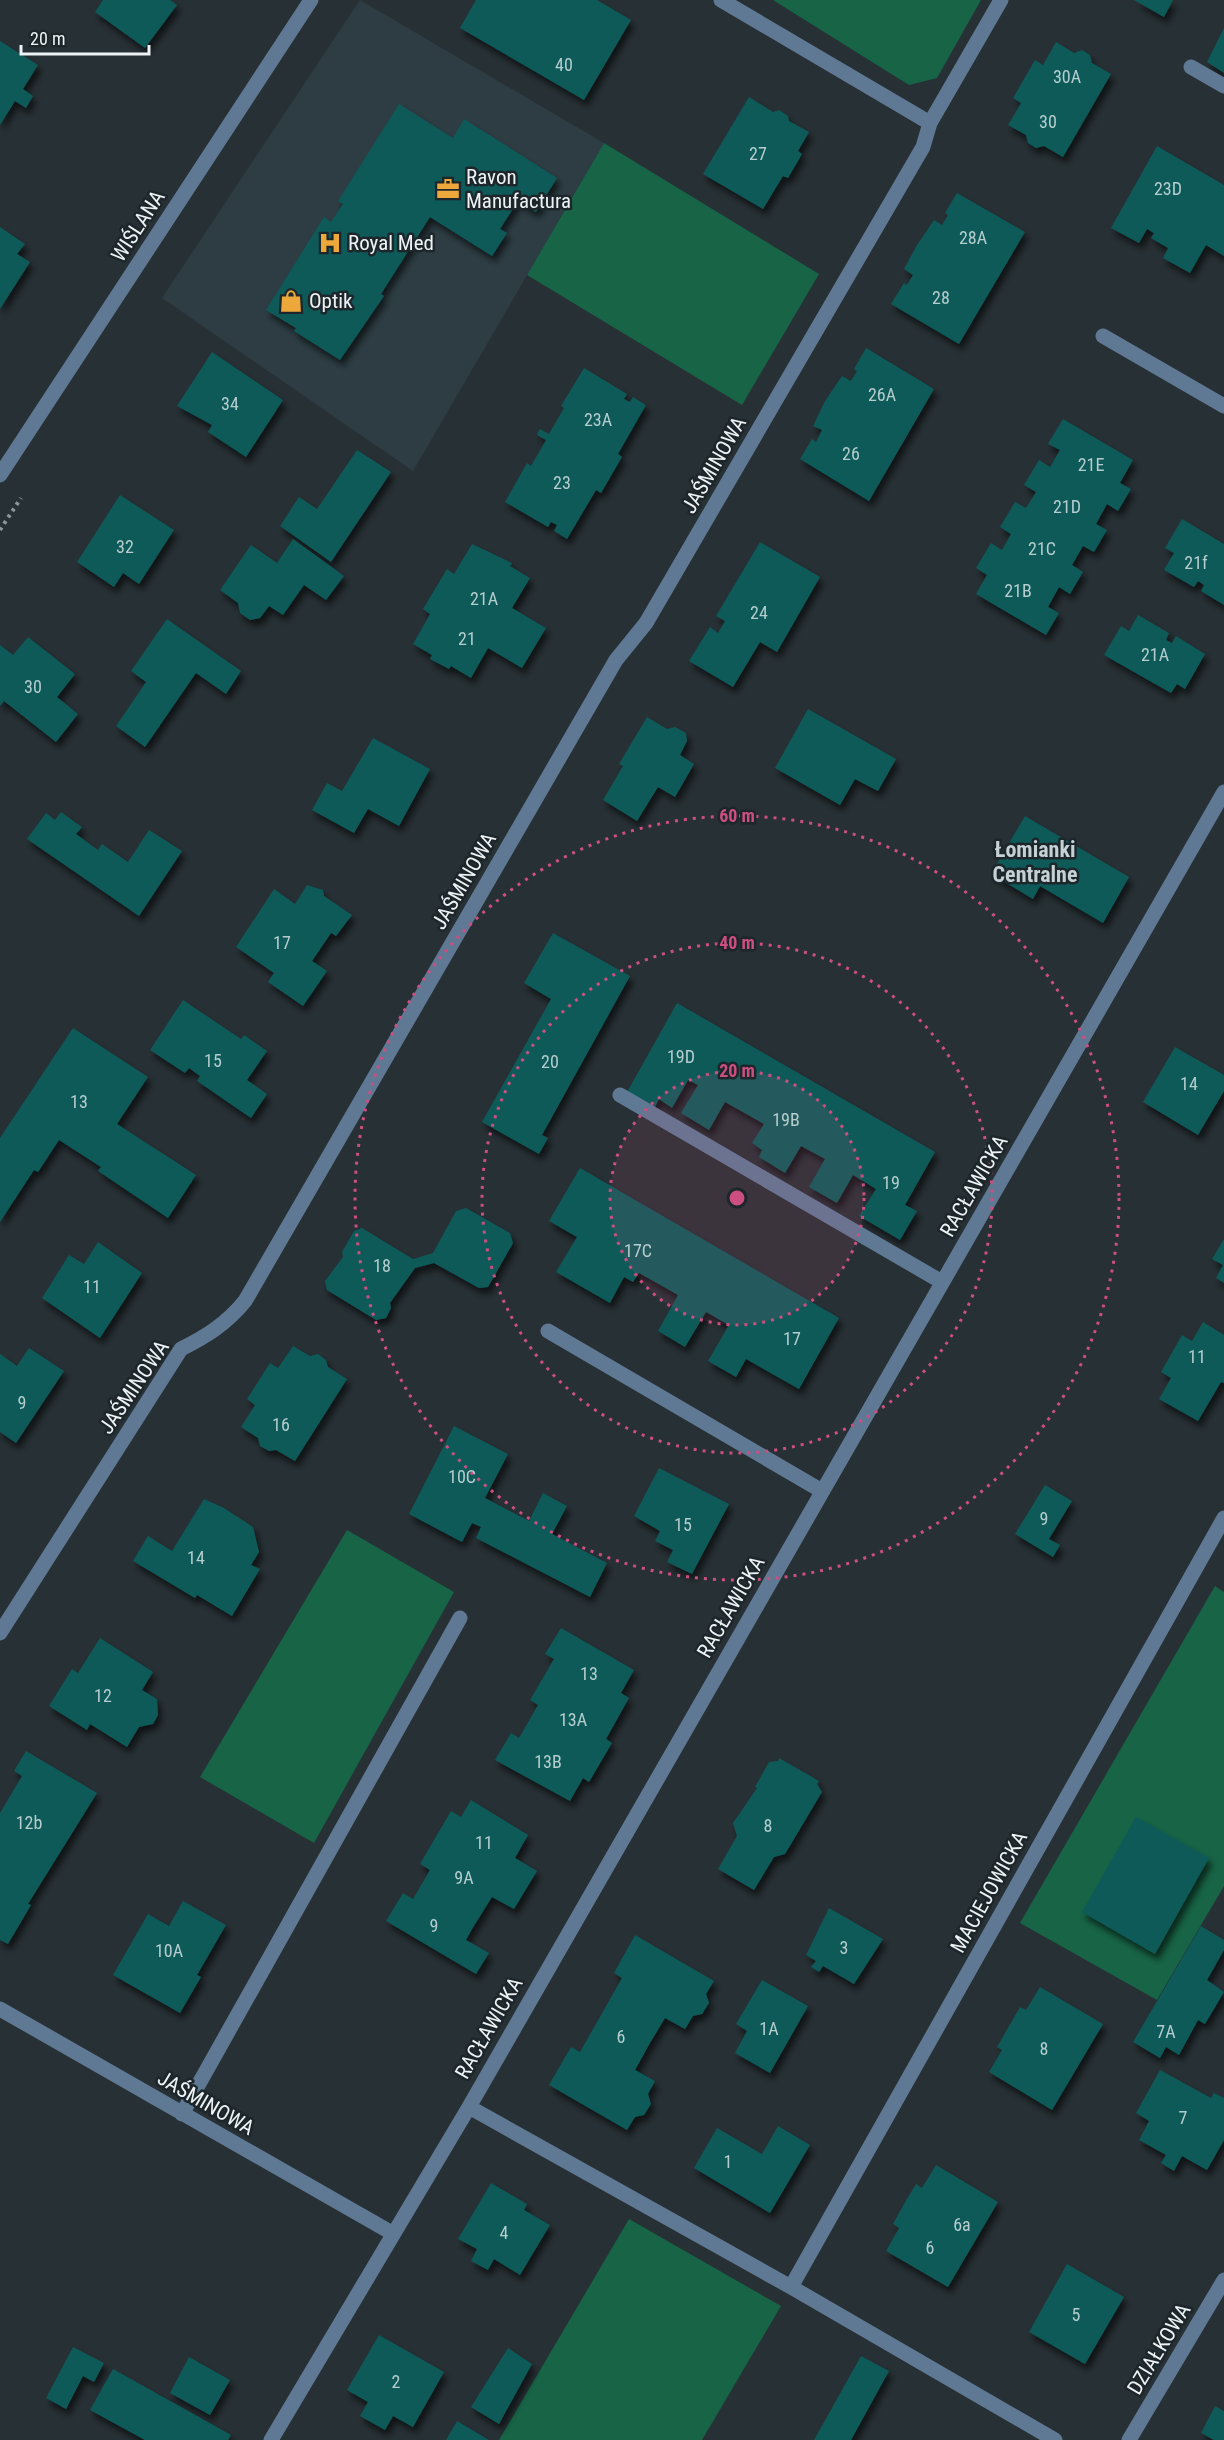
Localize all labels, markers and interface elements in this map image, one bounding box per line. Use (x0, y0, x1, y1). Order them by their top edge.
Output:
scale bar (21, 18, 148, 56)
text: 20 m (30, 28, 65, 49)
house number: 40 (555, 54, 573, 75)
house number: 30A (1053, 66, 1082, 87)
house number: 30 (1039, 111, 1057, 132)
house number: 27 (749, 143, 767, 164)
place label: Ravon Manufactura (466, 165, 571, 213)
office icon: Ravon Manufactura (435, 176, 461, 202)
house number: 23D (1154, 178, 1182, 199)
street label: WIŚLANA (106, 186, 170, 266)
house number: 28A (959, 227, 988, 248)
hospital icon: Royal Med (317, 230, 343, 256)
place label: Royal Med (348, 231, 434, 255)
house number: 28 (932, 287, 950, 308)
shop icon: Optik (278, 288, 304, 314)
place label: Optik (309, 289, 353, 313)
house number: 26A (868, 384, 897, 405)
house number: 34 (221, 393, 239, 414)
house number: 23A (584, 409, 613, 430)
street label: JAŚMINOWA (677, 413, 751, 517)
house number: 26 (842, 443, 860, 464)
house number: 21E (1078, 454, 1104, 475)
house number: 23 (553, 472, 571, 493)
house number: 21D (1053, 496, 1081, 517)
house number: 32 (116, 536, 134, 557)
house number: 21C (1028, 538, 1056, 559)
house number: 21f (1184, 552, 1208, 573)
house number: 21B (1004, 580, 1032, 601)
house number: 21A (470, 588, 499, 609)
house number: 24 (750, 602, 768, 623)
house number: 21 (458, 628, 476, 649)
house number: 21A (1141, 644, 1170, 665)
house number: 30 (24, 676, 42, 697)
text: 60 m (719, 805, 755, 826)
street label: JAŚMINOWA (427, 829, 501, 933)
district label: Łomianki Centralne (993, 837, 1077, 887)
house number: 17 (273, 932, 291, 953)
text: 40 m (719, 932, 755, 953)
house number: 19D (667, 1046, 695, 1067)
house number: 15 (204, 1050, 222, 1071)
house number: 20 (541, 1051, 559, 1072)
text: 20 m (719, 1060, 755, 1081)
house number: 14 (1180, 1073, 1198, 1094)
house number: 13 (70, 1091, 88, 1112)
house number: 19B (772, 1109, 800, 1130)
street label: RACŁAWICKA (935, 1131, 1013, 1241)
house number: 19 (882, 1172, 900, 1193)
centre of rings (727, 1188, 747, 1208)
house number: 17C (624, 1240, 652, 1261)
house number: 18 (373, 1255, 391, 1276)
house number: 11 (83, 1276, 101, 1297)
house number: 17 (783, 1328, 801, 1349)
street label: JAŚMINOWA (94, 1336, 174, 1438)
house number: 11 (1188, 1346, 1206, 1367)
house number: 9 (18, 1392, 26, 1413)
house number: 16 (272, 1414, 290, 1435)
house number: 10C (448, 1466, 476, 1487)
house number: 9 (1040, 1508, 1048, 1529)
house number: 15 (674, 1514, 692, 1535)
house number: 14 (187, 1547, 205, 1568)
street label: RACŁAWICKA (692, 1552, 770, 1662)
house number: 13 (580, 1663, 598, 1684)
house number: 12 (94, 1685, 112, 1706)
house number: 13A (559, 1709, 588, 1730)
house number: 13B (534, 1751, 562, 1772)
house number: 12b (16, 1812, 42, 1833)
house number: 8 (764, 1815, 772, 1836)
street label: MACIEJOWICKA (946, 1827, 1032, 1957)
house number: 11 (475, 1832, 493, 1853)
house number: 9A (454, 1867, 474, 1888)
house number: 9 (430, 1915, 438, 1936)
house number: 3 (840, 1937, 848, 1958)
house number: 10A (155, 1940, 184, 1961)
street label: RACŁAWICKA (450, 1973, 528, 2083)
house number: 1A (759, 2018, 779, 2039)
house number: 7A (1156, 2021, 1176, 2042)
house number: 6 (617, 2026, 625, 2047)
house number: 8 (1040, 2038, 1048, 2059)
street label: JAŚMINOWA (154, 2066, 258, 2140)
house number: 7 (1179, 2107, 1188, 2128)
house number: 1 (724, 2151, 732, 2172)
house number: 6a (953, 2214, 971, 2235)
house number: 4 (500, 2222, 509, 2243)
house number: 6 (926, 2237, 934, 2258)
street label: DZIAŁKOWA (1123, 2299, 1195, 2399)
house number: 5 (1072, 2304, 1081, 2325)
house number: 2 (392, 2371, 401, 2392)

